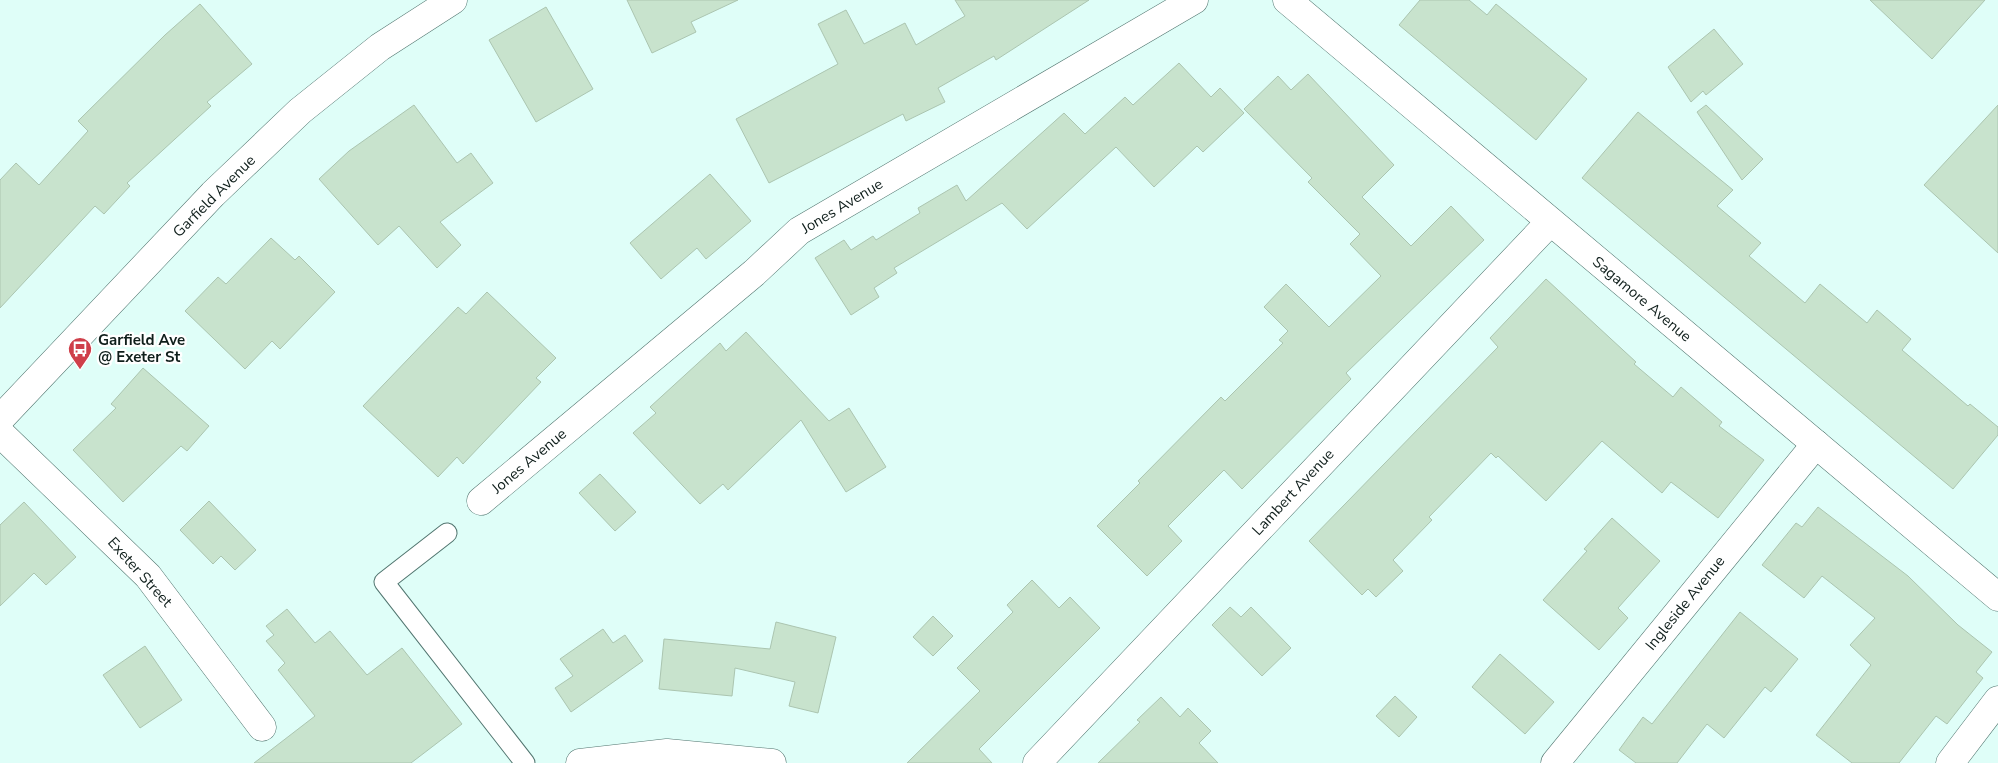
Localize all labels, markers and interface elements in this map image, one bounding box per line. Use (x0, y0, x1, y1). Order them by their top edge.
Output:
street label: Garfield Avenue (168, 150, 260, 242)
street label: Jones Avenue (797, 174, 887, 239)
street label: Sagamore Avenue (1588, 252, 1696, 346)
place label: Garfield Ave @ Exeter St (98, 330, 185, 367)
bus stop icon: Garfield Ave @ Exeter St (67, 336, 93, 370)
street label: Jones Avenue (487, 424, 571, 499)
street label: Lambert Avenue (1248, 444, 1338, 540)
street label: Exeter Street (103, 533, 177, 612)
street label: Ingleside Avenue (1641, 552, 1729, 654)

